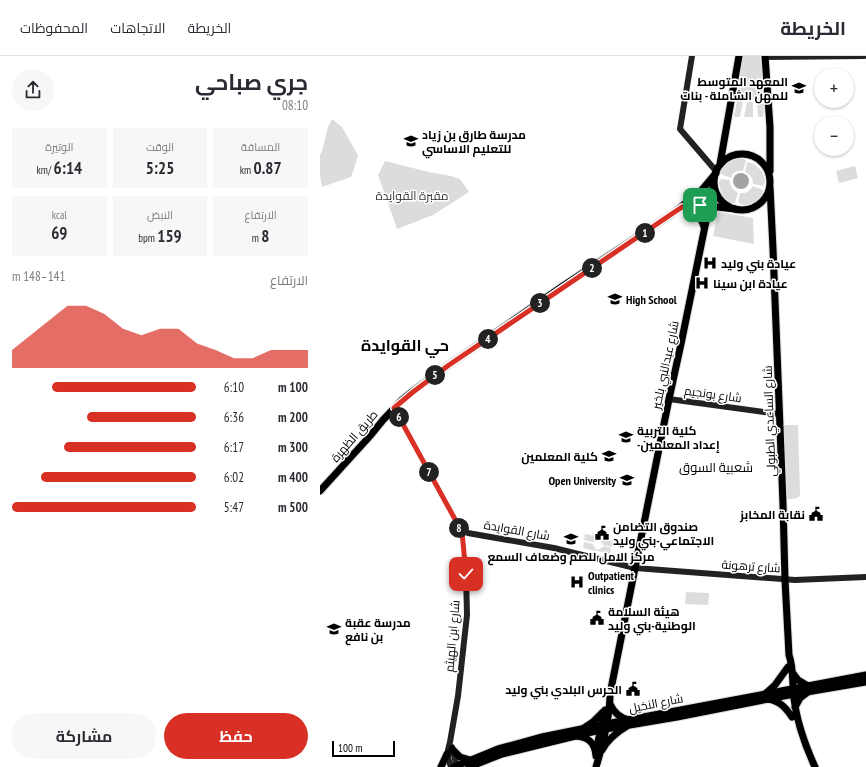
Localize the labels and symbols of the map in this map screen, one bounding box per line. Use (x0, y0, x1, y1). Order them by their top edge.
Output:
place label: المعهد المتوسط للمهن الشاملة - بنات (680, 74, 788, 104)
school or university icon: المعهد المتوسط للمهن الشاملة - بنات (791, 80, 807, 96)
place label: مدرسة طارق بن زياد للتعليم الاساسي (422, 127, 526, 159)
school or university icon: مدرسة طارق بن زياد للتعليم الاساسي (403, 133, 419, 149)
park label: مقبرة القوايدة (375, 188, 449, 203)
pin (683, 188, 717, 222)
pin: 1 (635, 223, 655, 243)
hospital icon: عيادة بني وليد (702, 255, 718, 271)
place label: عيادة بني وليد (721, 256, 796, 274)
pin: 2 (582, 258, 602, 278)
hospital icon: عيادة ابن سينا (694, 275, 710, 291)
place label: عيادة ابن سينا (713, 276, 788, 292)
school or university icon: High School (607, 291, 623, 307)
place label: High School (626, 292, 677, 307)
pin: 3 (530, 293, 550, 313)
street label: شارع عبدالنبي بلخير (648, 319, 685, 412)
pin: 4 (478, 329, 498, 349)
district label: حي القوايدة (361, 335, 449, 358)
pin: 5 (425, 365, 445, 385)
street label: شارع الساعدي الطبولي (760, 365, 781, 477)
street label: شارع بونجيم (683, 383, 743, 406)
street label: طريق الظهرة (327, 407, 381, 465)
pin: 6 (389, 407, 409, 427)
place label: كلية التربية -إعداد المعلمين (637, 423, 720, 453)
school or university icon: كلية التربية -إعداد المعلمين (618, 429, 634, 445)
school or university icon: كلية المعلمين (601, 448, 617, 464)
place label: كلية المعلمين (521, 449, 598, 465)
district label: شعبية السوق (679, 459, 753, 476)
pin: 7 (419, 462, 439, 482)
school or university icon: Open University (619, 472, 635, 488)
place label: Open University (548, 473, 616, 488)
public building icon: نقابة المخابز (808, 506, 824, 522)
place label: نقابة المخابز (739, 507, 805, 523)
street label: شارع القوايدة (483, 517, 551, 544)
pin: 8 (449, 518, 469, 538)
place label: صندوق التضامن الاجتماعي-بني وليد (613, 519, 714, 551)
public building icon: صندوق التضامن الاجتماعي-بني وليد (594, 525, 610, 541)
school or university icon: مركز الامل للصم وضعاف السمع (563, 531, 579, 547)
place label: مركز الامل للصم وضعاف السمع (487, 549, 655, 566)
street label: شارع ترهونة (721, 556, 781, 577)
pin (449, 557, 483, 591)
place label: Outpatient clinics (588, 568, 635, 597)
hospital icon: Outpatient clinics (569, 574, 585, 590)
street label: شارع ابن الهيثم (441, 599, 464, 673)
place label: هيئة السلامة الوطنية-بني وليد (608, 604, 696, 636)
public building icon: هيئة السلامة الوطنية-بني وليد (589, 610, 605, 626)
place label: مدرسة عقبة بن نافع (345, 615, 411, 646)
school or university icon: مدرسة عقبة بن نافع (326, 621, 342, 637)
public building icon: الحرس البلدي بني وليد (625, 681, 641, 697)
place label: الحرس البلدي بني وليد (505, 682, 622, 700)
street label: شارع النخيل (628, 690, 685, 717)
scale bar (332, 739, 395, 758)

